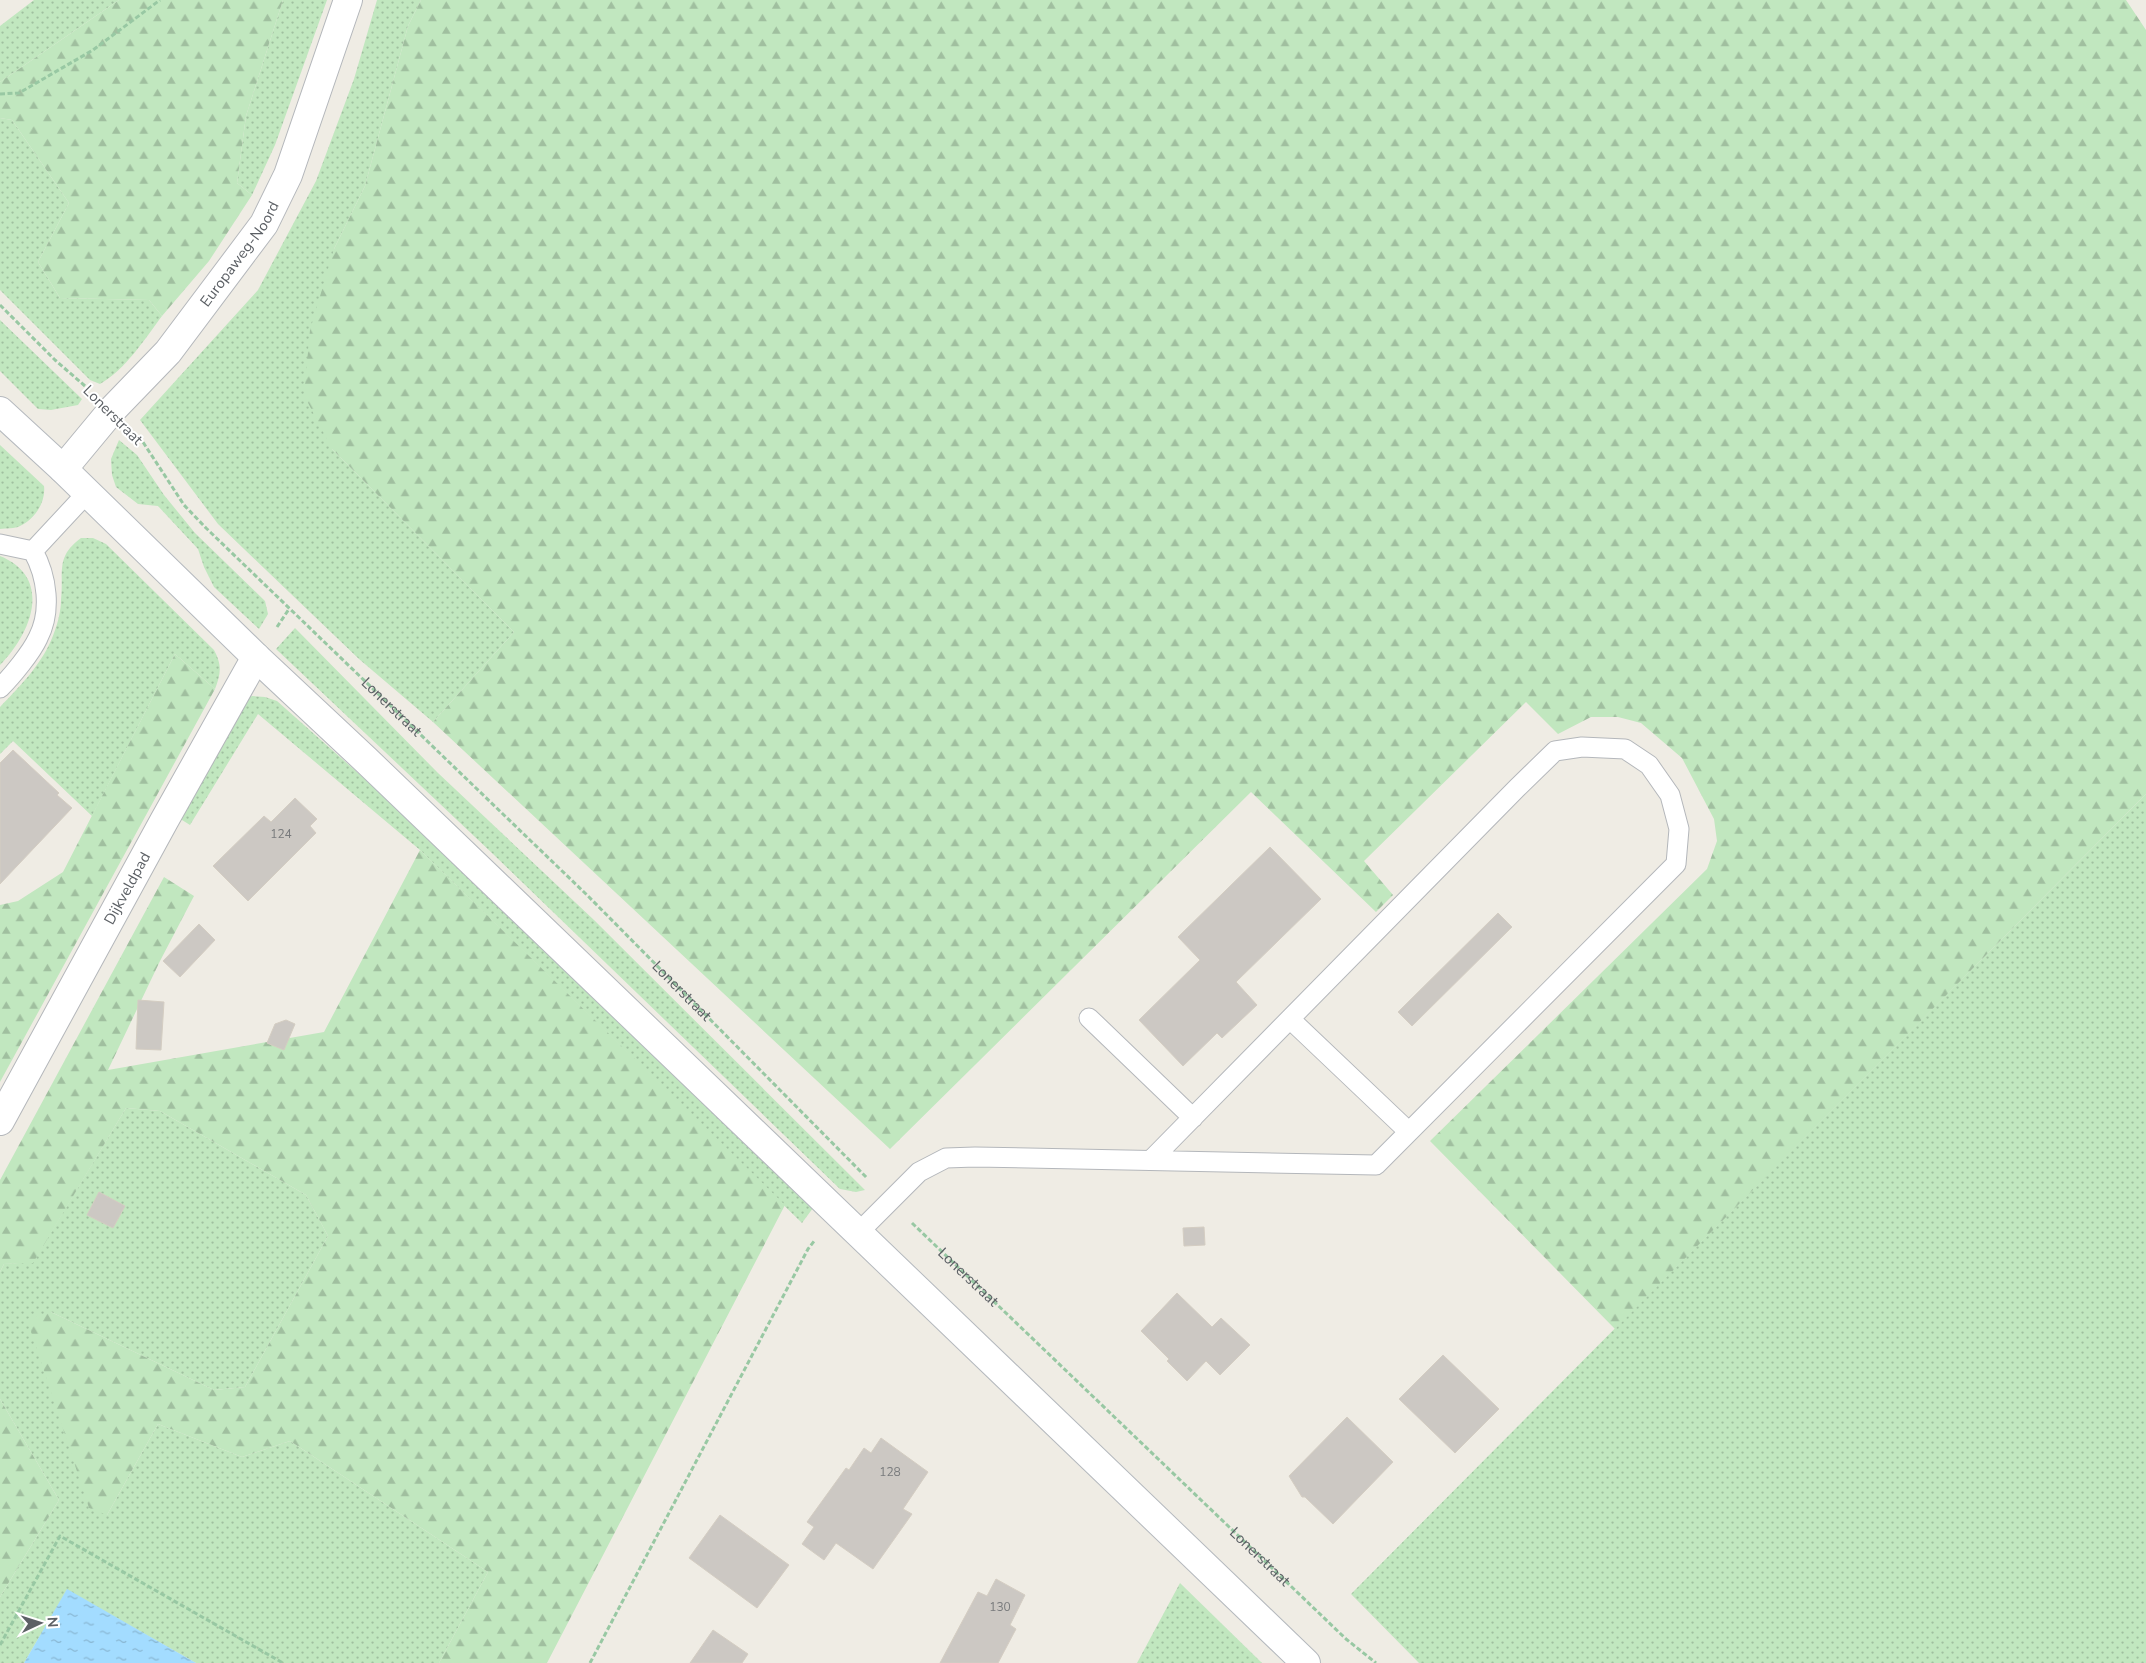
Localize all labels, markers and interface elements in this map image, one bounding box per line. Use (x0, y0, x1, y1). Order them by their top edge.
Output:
street label: Europaweg-Noord (196, 198, 284, 311)
street label: Lonerstraat (79, 381, 148, 450)
street label: Lonerstraat (357, 673, 427, 741)
house number: 124 (270, 826, 292, 842)
street label: Dijkveldpad (99, 849, 155, 928)
street label: Lonerstraat (648, 956, 717, 1026)
street label: Lonerstraat (934, 1243, 1004, 1311)
house number: 128 (879, 1464, 901, 1480)
street label: Lonerstraat (1225, 1523, 1295, 1591)
north arrow (15, 1598, 65, 1648)
house number: 130 (989, 1599, 1011, 1615)
text: N (43, 1616, 62, 1628)

